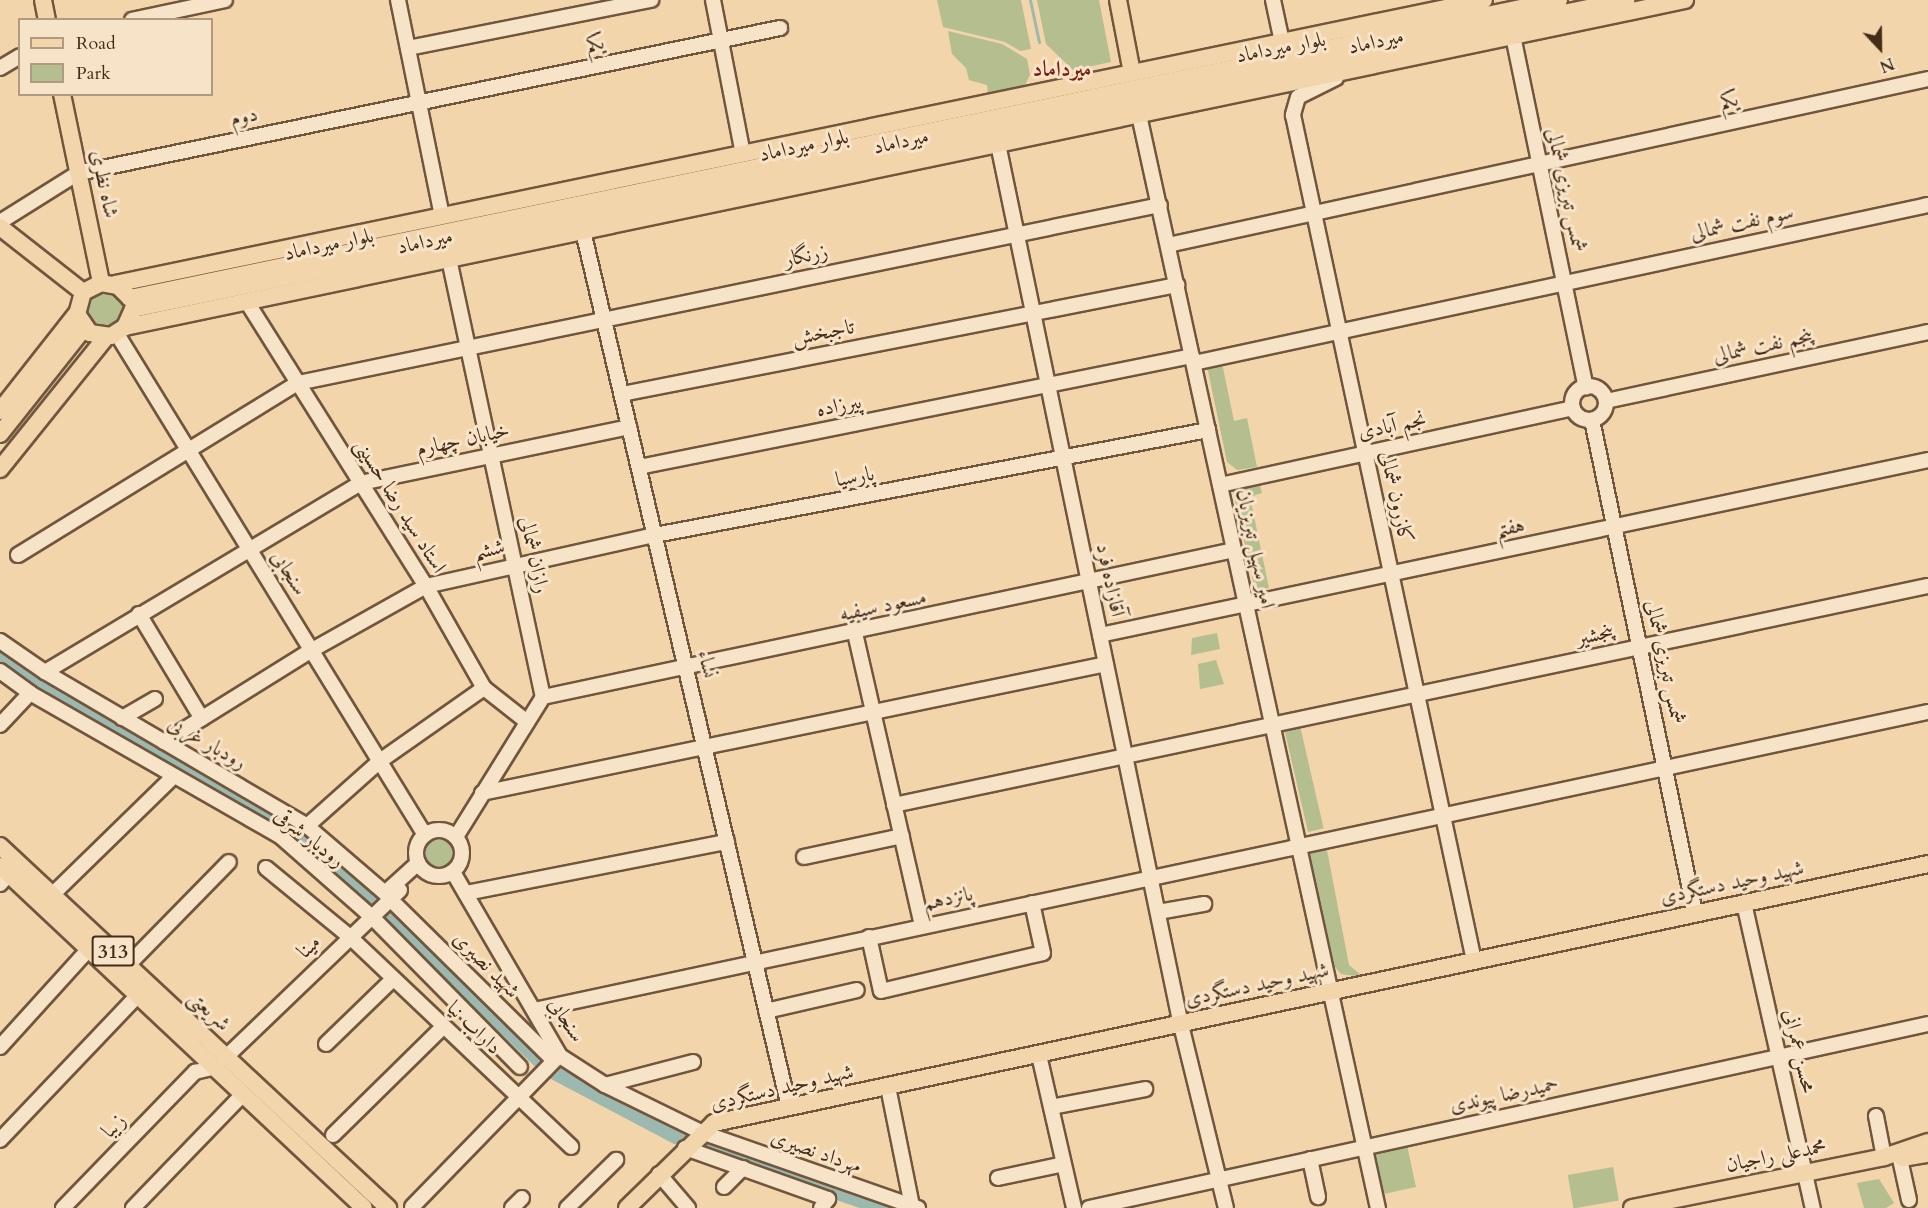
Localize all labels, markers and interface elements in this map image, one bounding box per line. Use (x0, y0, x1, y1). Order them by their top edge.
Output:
legend (18, 18, 213, 96)
north arrow (1850, 18, 1910, 78)
street label: میرداماد (1346, 24, 1406, 60)
street label: بلوار میرداماد (1234, 27, 1328, 69)
street label: یکم (583, 30, 607, 58)
text: Road (76, 31, 116, 56)
text: N (1876, 52, 1897, 77)
district label: میرداماد (1033, 57, 1091, 83)
text: Park (76, 61, 111, 86)
street label: یکم (1717, 87, 1741, 115)
street label: دوم (228, 102, 260, 132)
street label: بلوار میرداماد (757, 124, 851, 168)
street label: میرداماد (871, 124, 931, 160)
street label: شمس تبریزی شمالی (1541, 126, 1591, 254)
street label: شاه نظری (85, 148, 123, 220)
street label: سوم نفت شمالی (1688, 200, 1796, 246)
street label: بلوار میرداماد (282, 223, 376, 267)
street label: میرداماد (395, 224, 455, 260)
street label: زرنگار (782, 239, 830, 273)
street label: تاجبخش (790, 315, 856, 351)
street label: پنجم نفت شمالی (1711, 323, 1815, 369)
street label: پیرزاده (814, 389, 864, 423)
street label: نجم آبادی (1356, 407, 1428, 445)
street label: خیابان چهارم (414, 418, 512, 462)
street label: استاد سید رضا حسینی (349, 434, 451, 578)
street label: کازرون شمالی (1374, 449, 1418, 545)
street label: پارسیا (834, 461, 876, 493)
street label: امیر سهیل تبریزیان (1230, 487, 1280, 611)
street label: هفتم (1493, 513, 1527, 543)
street label: رازان شمالی (514, 514, 554, 596)
street label: ششم (471, 534, 507, 566)
street label: آقازاده فرد (1090, 541, 1130, 619)
street label: سنجابی (265, 546, 313, 600)
street label: مسعود سیفیه (837, 585, 929, 627)
street label: شمس تبریزی شمالی (1640, 598, 1690, 726)
street label: پنجشیر (1574, 618, 1616, 652)
street label: نساء (692, 648, 722, 680)
street label: رودبار غربی (163, 711, 251, 775)
street label: رودبار شرقی (269, 803, 349, 873)
street label: شهید وحید دستگردی (1658, 855, 1806, 911)
street label: پانزدهم (921, 881, 975, 917)
street label: شهید نصیری (447, 926, 525, 1004)
street label: مینا (292, 930, 326, 964)
road number: 313 (90, 934, 136, 968)
street label: شهید وحید دستگردی (1183, 957, 1331, 1013)
street label: شریعتی (183, 985, 235, 1037)
street label: سنجابی (542, 993, 590, 1047)
street label: داراب نیا (441, 996, 507, 1060)
street label: محسن عمرانی (1777, 1007, 1821, 1095)
street label: شهید وحید دستگردی (708, 1059, 856, 1117)
street label: حمیدرضا پیوندی (1447, 1071, 1561, 1119)
street label: زیبا (96, 1108, 132, 1144)
street label: مهرداد نصیری (767, 1125, 865, 1179)
street label: محمدعلی راجیان (1724, 1134, 1828, 1178)

